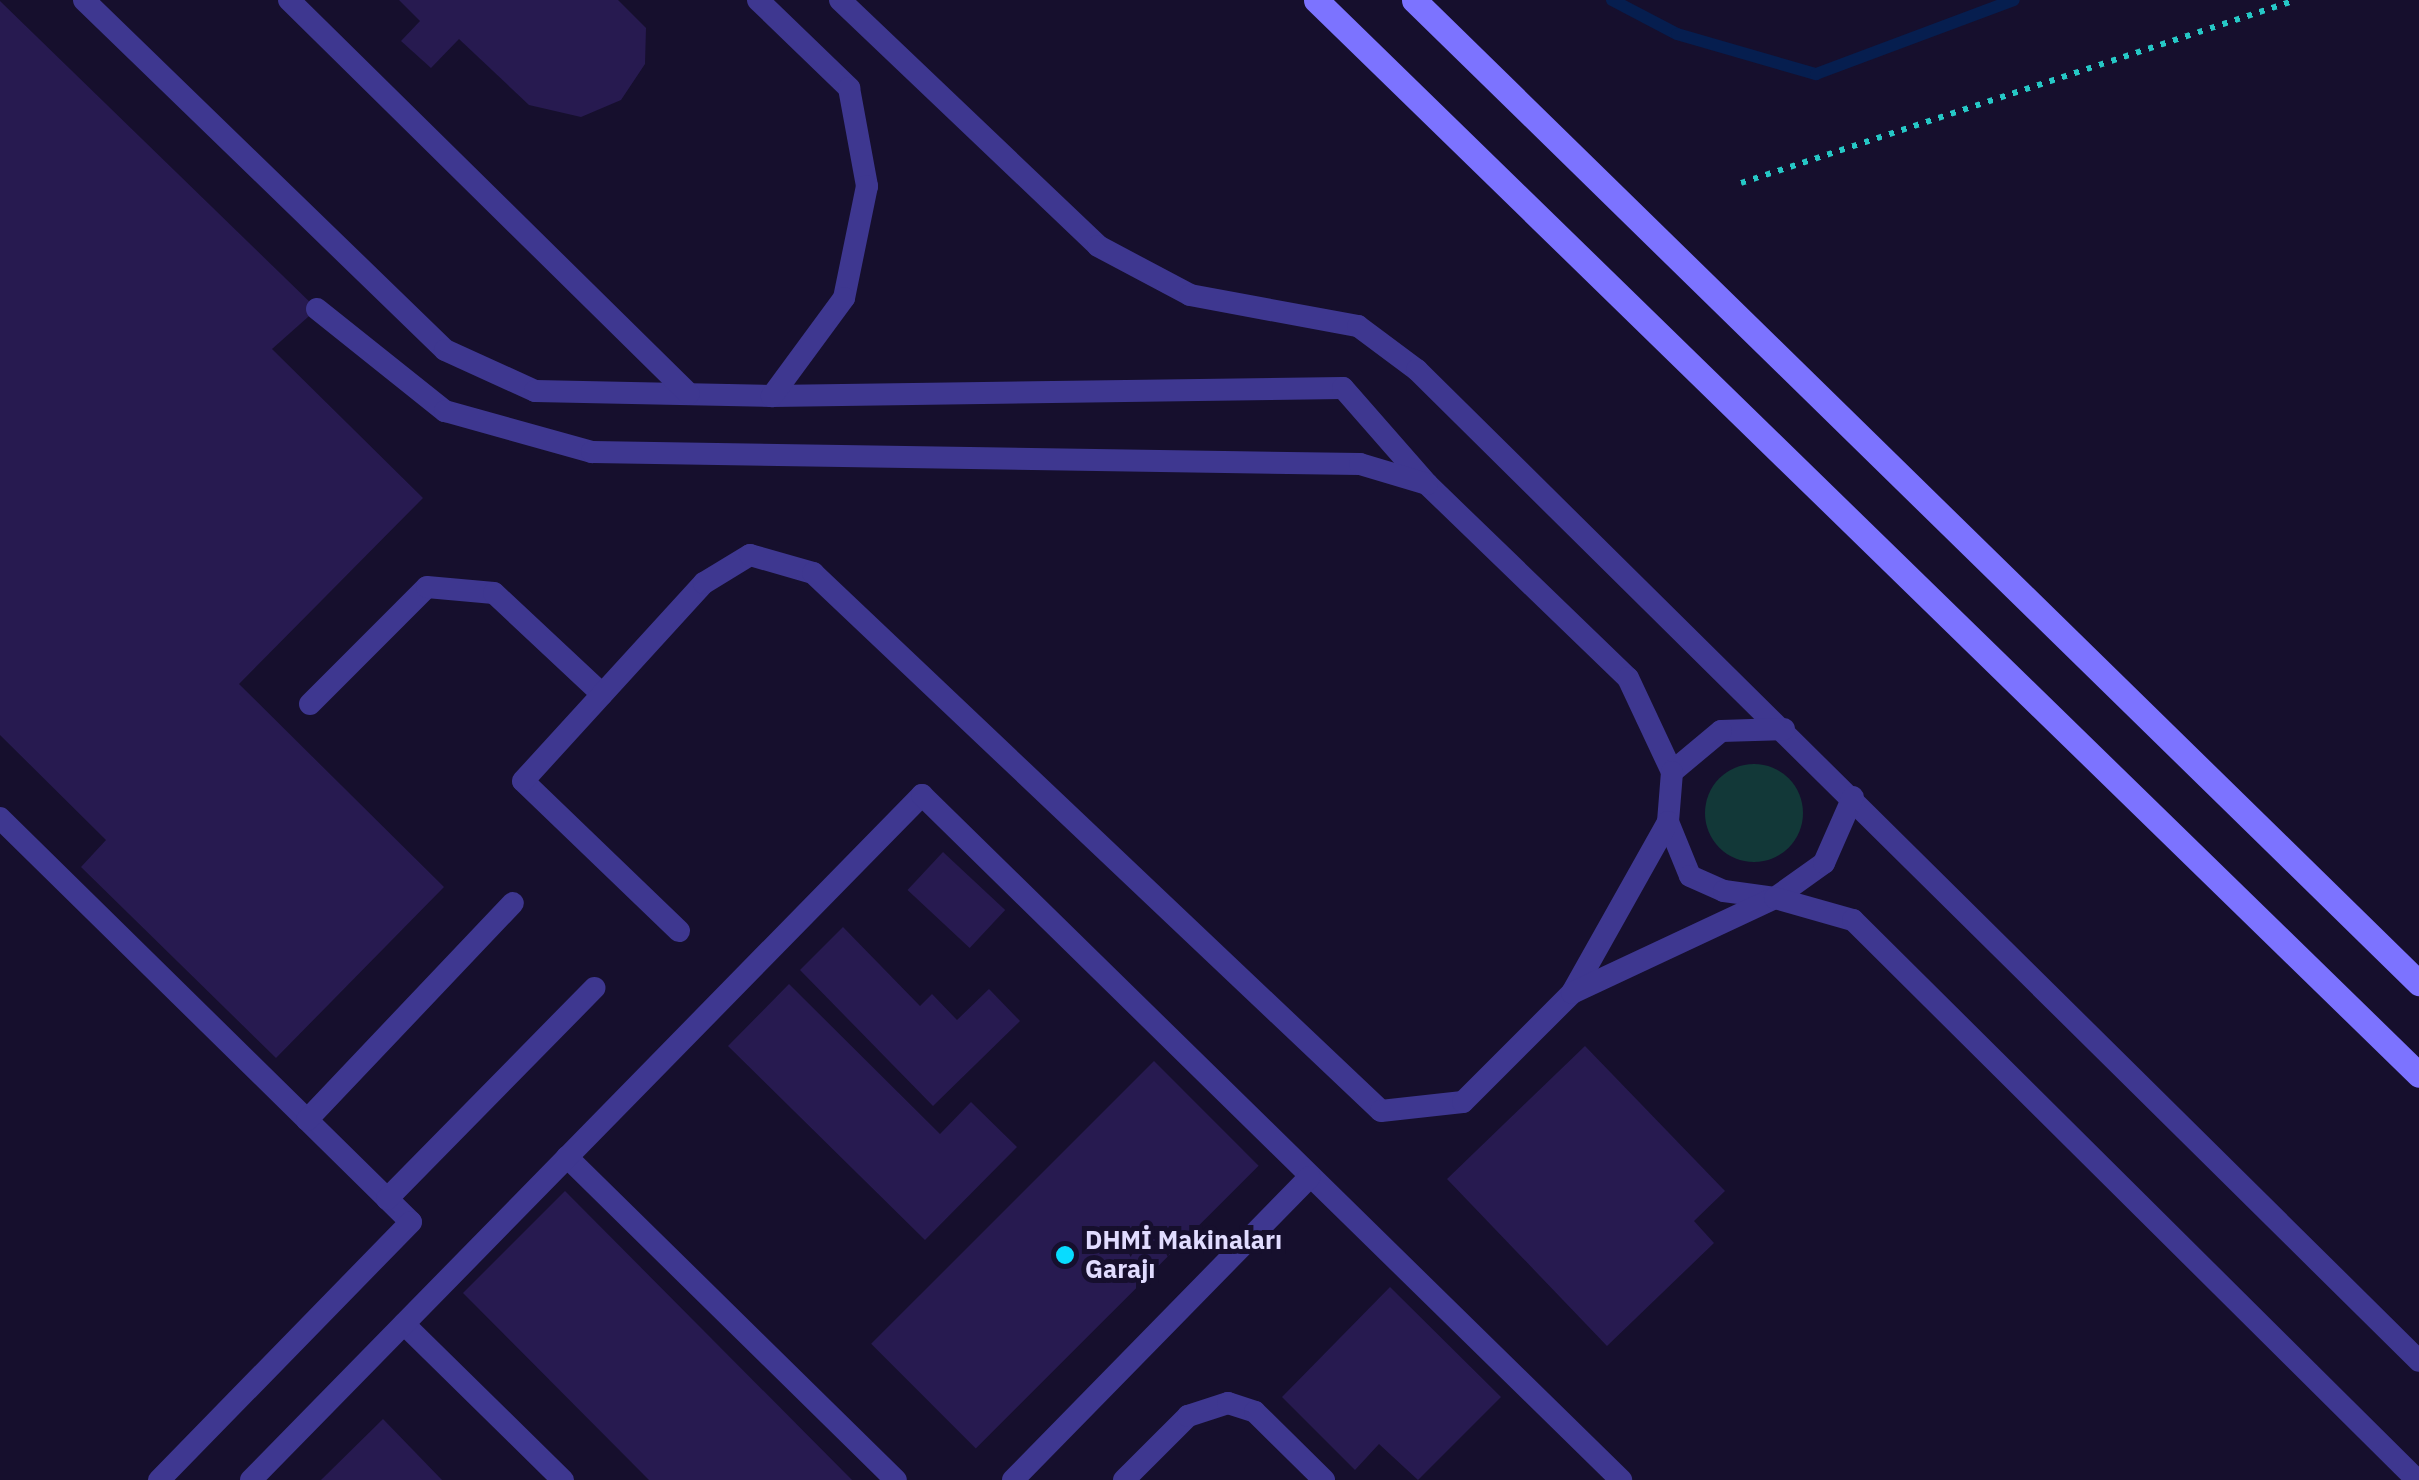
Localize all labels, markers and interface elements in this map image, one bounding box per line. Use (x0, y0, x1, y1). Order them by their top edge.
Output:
place label: DHMİ Makinaları Garajı (1085, 1226, 1282, 1285)
marker: DHMİ Makinaları Garajı (1054, 1244, 1076, 1266)

